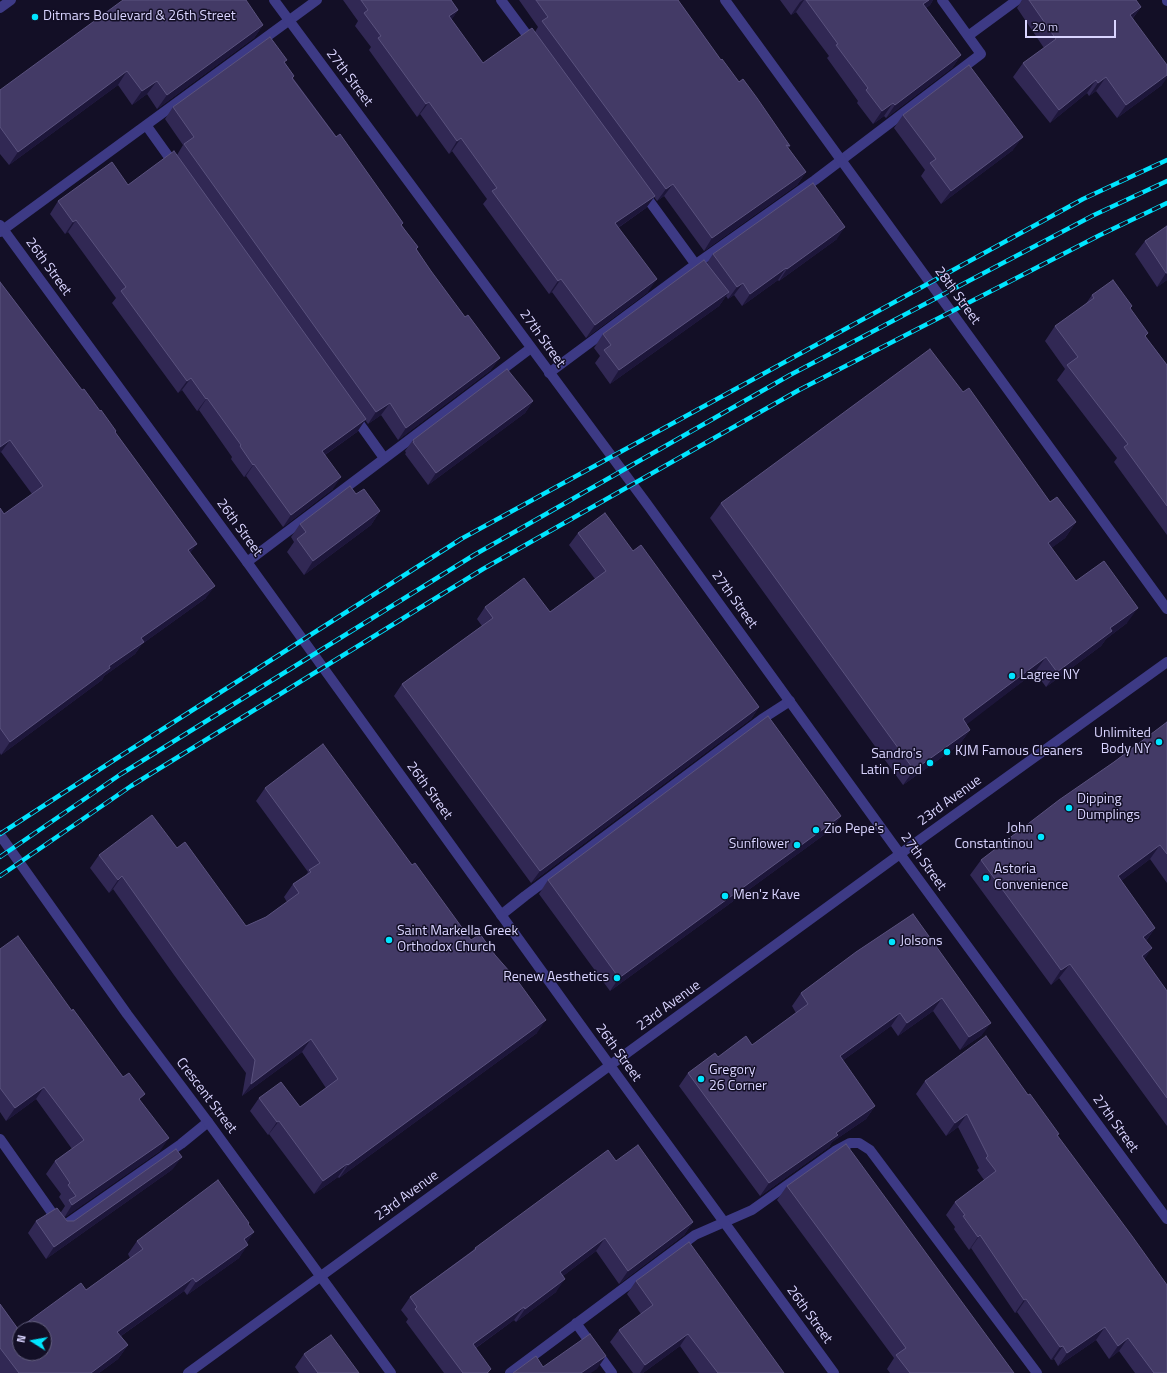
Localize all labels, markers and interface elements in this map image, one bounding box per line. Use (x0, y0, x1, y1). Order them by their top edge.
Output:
place label: Ditmars Boulevard & 26th Street (43, 9, 236, 25)
marker: Ditmars Boulevard & 26th Street (30, 12, 40, 22)
scale bar (1027, 12, 1118, 38)
text: 20 m (1032, 17, 1058, 36)
street label: 27th Street (322, 46, 376, 110)
street label: 26th Street (21, 235, 75, 299)
street label: 28th Street (930, 264, 984, 328)
street label: 27th Street (515, 307, 569, 371)
street label: 26th Street (212, 496, 266, 560)
street label: 27th Street (707, 568, 761, 632)
place label: Lagree NY (1020, 668, 1080, 684)
marker: Lagree NY (1007, 671, 1017, 681)
place label: Unlimited Body NY (1094, 726, 1151, 758)
marker: Unlimited Body NY (1154, 737, 1164, 747)
place label: KJM Famous Cleaners (955, 744, 1083, 760)
place label: Sandro's Latin Food (860, 747, 922, 780)
marker: KJM Famous Cleaners (942, 747, 952, 757)
marker: Sandro's Latin Food (925, 758, 935, 768)
street label: 26th Street (402, 759, 456, 823)
street label: 23rd Avenue (915, 772, 985, 830)
place label: Dipping Dumplings (1077, 792, 1140, 824)
marker: Dipping Dumplings (1064, 803, 1074, 813)
place label: John Constantinou (954, 821, 1033, 854)
place label: Zio Pepe's (824, 822, 884, 838)
marker: Zio Pepe's (811, 825, 821, 835)
street label: 27th Street (896, 830, 950, 894)
marker: John Constantinou (1036, 832, 1046, 842)
place label: Sunflower (729, 837, 789, 853)
marker: Sunflower (792, 840, 802, 850)
place label: Astoria Convenience (994, 862, 1068, 894)
marker: Astoria Convenience (981, 873, 991, 883)
place label: Men'z Kave (733, 888, 800, 904)
marker: Men'z Kave (720, 891, 730, 901)
place label: Saint Markella Greek Orthodox Church (397, 924, 518, 956)
place label: Jolsons (900, 934, 943, 950)
marker: Saint Markella Greek Orthodox Church (384, 935, 394, 945)
marker: Jolsons (887, 937, 897, 947)
place label: Renew Aesthetics (503, 970, 609, 986)
marker: Renew Aesthetics (612, 973, 622, 983)
street label: 23rd Avenue (634, 977, 704, 1035)
street label: 26th Street (591, 1021, 645, 1085)
street label: Crescent Street (172, 1055, 240, 1137)
place label: Gregory 26 Corner (709, 1063, 767, 1096)
marker: Gregory 26 Corner (696, 1074, 706, 1084)
street label: 27th Street (1088, 1092, 1142, 1156)
street label: 23rd Avenue (372, 1167, 442, 1225)
street label: 26th Street (782, 1283, 836, 1347)
north arrow (12, 1321, 52, 1361)
text: N (13, 1334, 30, 1344)

